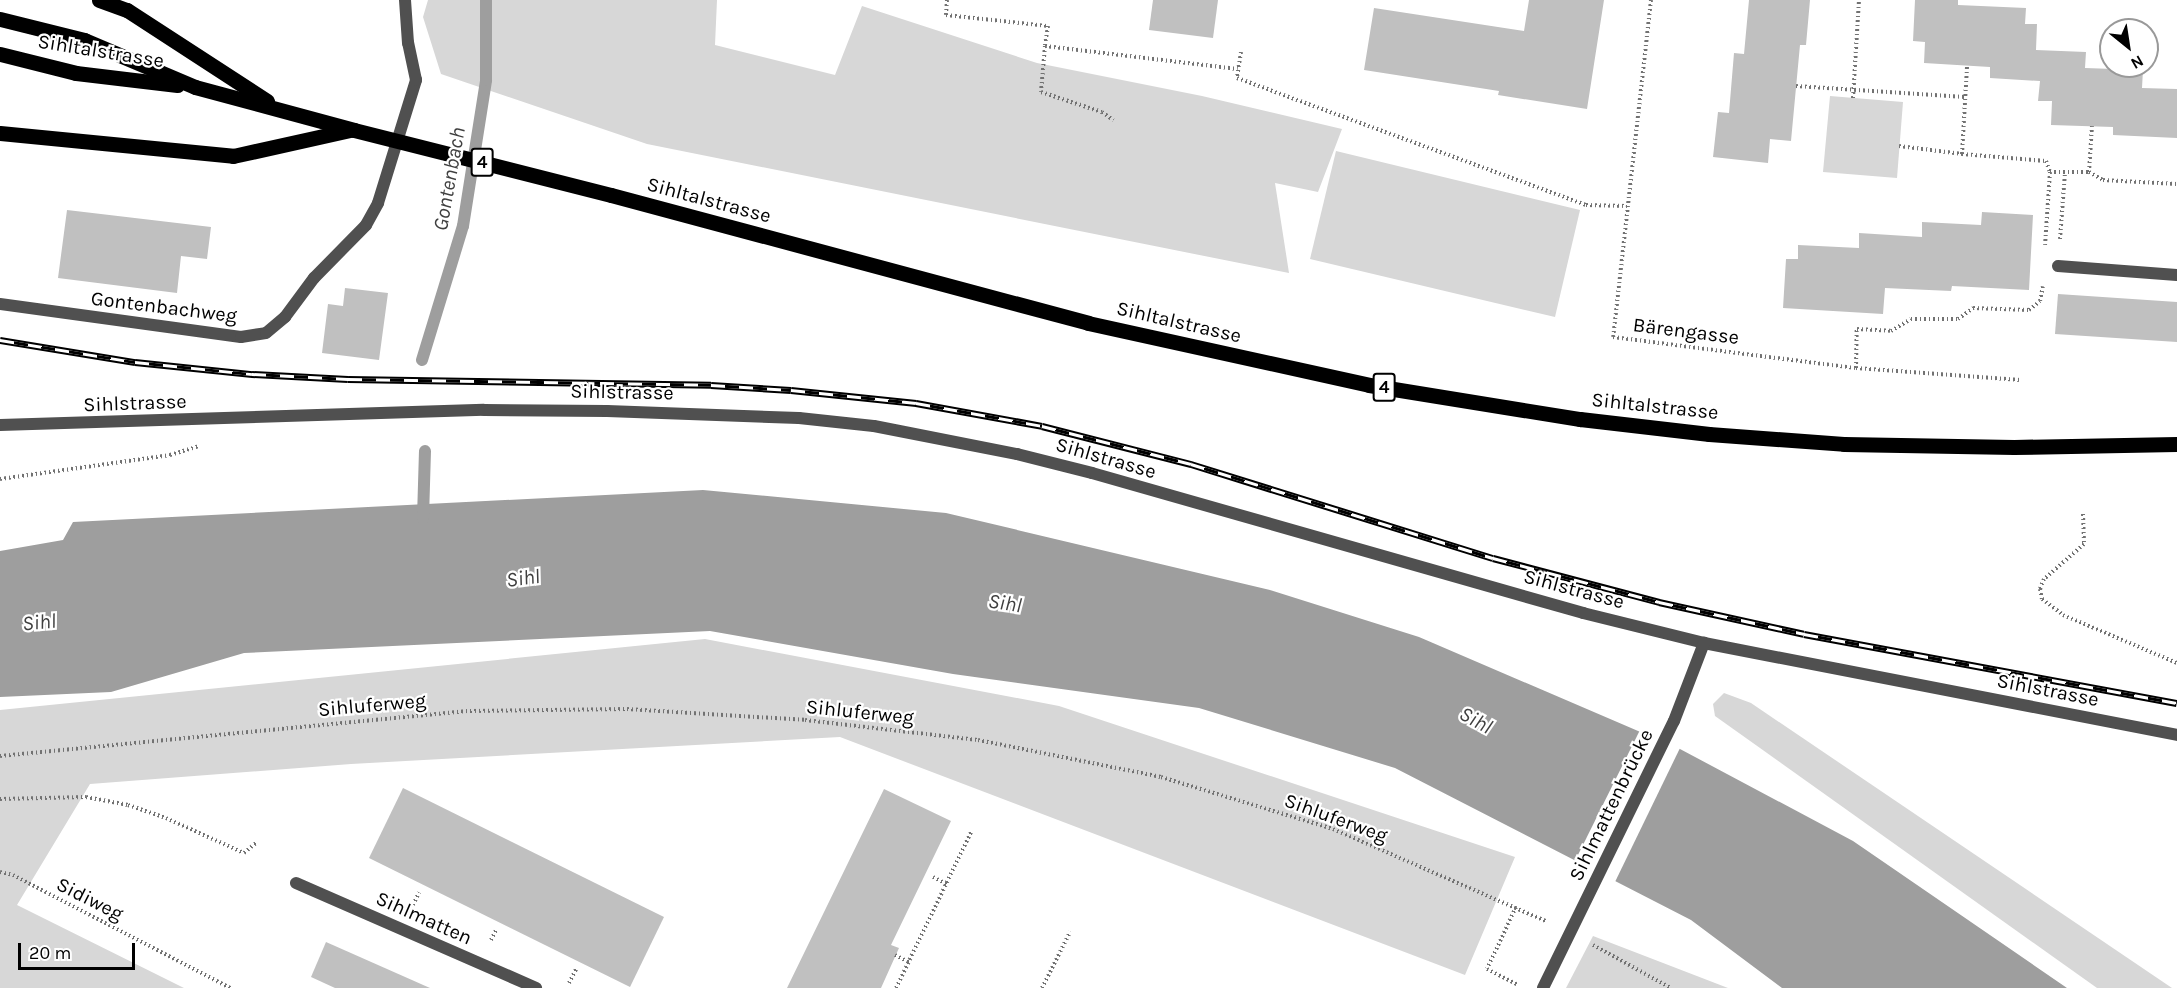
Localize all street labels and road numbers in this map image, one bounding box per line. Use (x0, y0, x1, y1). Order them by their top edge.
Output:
street label: Sihltalstrasse (36, 29, 166, 73)
road number: 4 (470, 147, 494, 177)
street label: Sihltalstrasse (644, 172, 774, 228)
street label: Gontenbachweg (90, 286, 238, 328)
street label: Sihltalstrasse (1114, 296, 1244, 348)
street label: Bärengasse (1632, 313, 1740, 349)
road number: 4 (1372, 372, 1396, 402)
street label: Sihlstrasse (570, 379, 674, 405)
street label: Sihltalstrasse (1590, 387, 1720, 425)
street label: Sihlstrasse (83, 389, 187, 417)
street label: Sihlstrasse (1053, 432, 1159, 484)
street label: Sihlstrasse (1521, 564, 1627, 614)
street label: Sihlstrasse (1995, 668, 2101, 712)
street label: Sihluferweg (317, 688, 427, 722)
street label: Sihluferweg (805, 694, 915, 730)
street label: Sihlmattenbrücke (1564, 725, 1658, 885)
street label: Sihluferweg (1281, 788, 1391, 848)
street label: Sidiweg (53, 872, 127, 926)
street label: Sihlmatten (372, 886, 476, 950)

